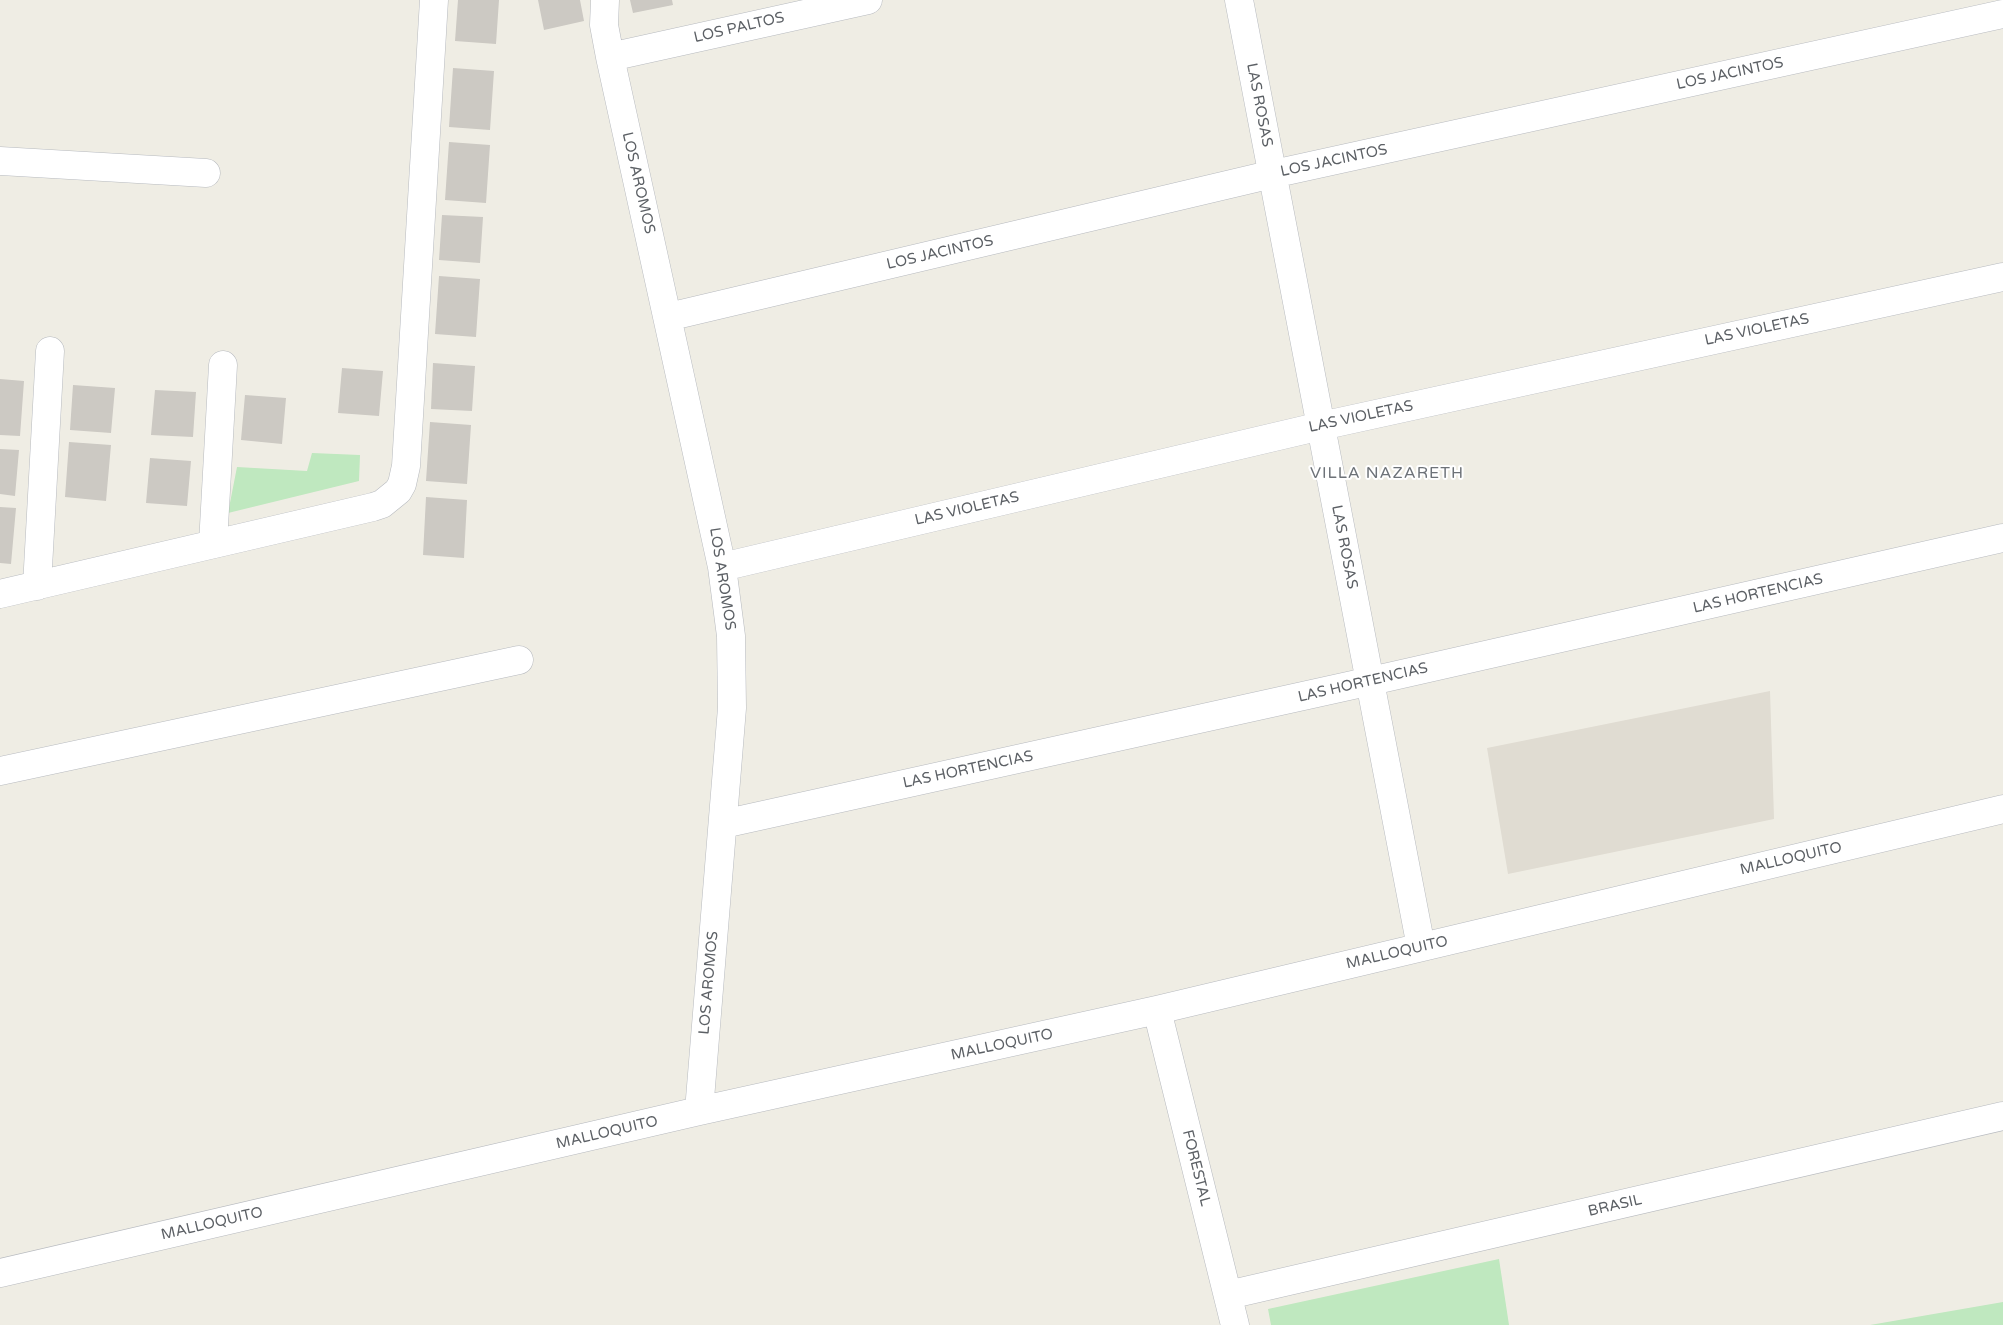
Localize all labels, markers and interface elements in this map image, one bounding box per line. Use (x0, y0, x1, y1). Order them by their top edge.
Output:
street label: LOS PALTOS (692, 9, 786, 47)
street label: LOS JACINTOS (1675, 54, 1785, 94)
street label: LAS ROSAS (1242, 61, 1276, 149)
street label: LOS AROMOS (618, 130, 658, 236)
street label: LOS JACINTOS (1279, 141, 1389, 181)
street label: LOS JACINTOS (885, 232, 995, 274)
street label: LAS VIOLETAS (1703, 310, 1811, 350)
street label: LAS VIOLETAS (1307, 397, 1415, 437)
district label: VILLA NAZARETH (1308, 464, 1466, 484)
street label: LAS VIOLETAS (913, 488, 1021, 530)
street label: LAS ROSAS (1327, 503, 1361, 591)
street label: LOS AROMOS (705, 526, 739, 632)
street label: LAS HORTENCIAS (1691, 570, 1825, 618)
street label: LAS HORTENCIAS (1296, 659, 1430, 707)
street label: LAS HORTENCIAS (901, 747, 1035, 793)
street label: MALLOQUITO (1738, 839, 1844, 879)
street label: LOS AROMOS (696, 930, 722, 1036)
street label: MALLOQUITO (1344, 933, 1450, 973)
street label: MALLOQUITO (949, 1025, 1055, 1065)
street label: MALLOQUITO (554, 1113, 660, 1153)
street label: FORESTAL (1178, 1128, 1214, 1208)
street label: BRASIL (1586, 1191, 1644, 1221)
street label: MALLOQUITO (159, 1204, 265, 1244)

